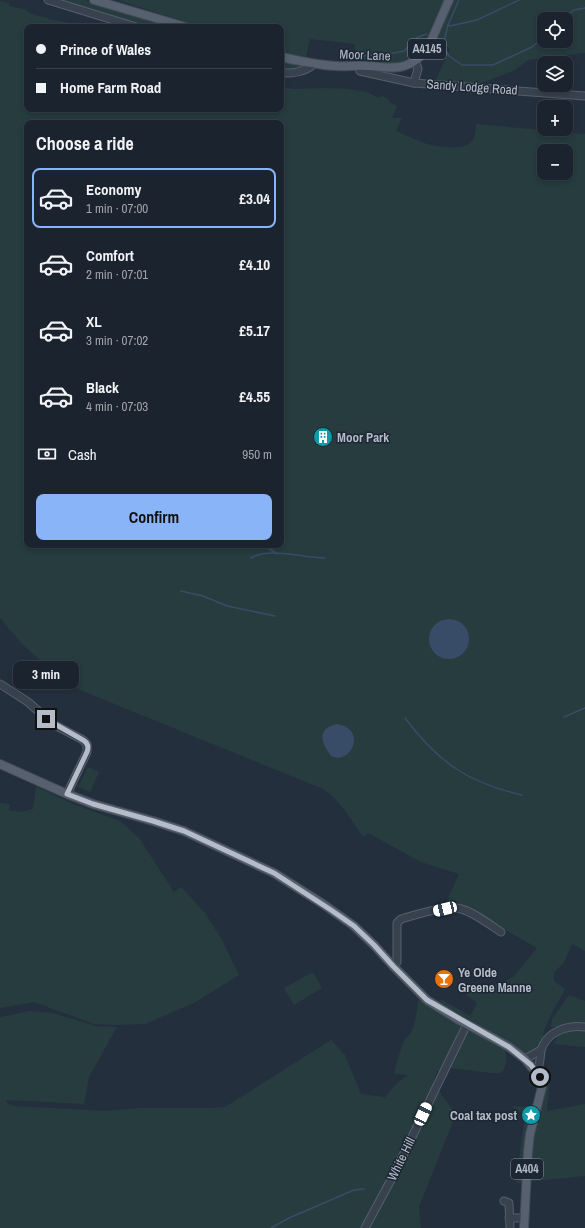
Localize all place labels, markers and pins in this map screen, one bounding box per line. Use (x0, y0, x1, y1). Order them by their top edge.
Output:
building icon: Moor Park (312, 426, 334, 448)
place label: Moor Park (337, 429, 389, 446)
place label: Ye Olde Greene Manne (458, 964, 532, 996)
bar icon: Ye Olde Greene Manne (433, 968, 455, 990)
place icon: Coal tax post (520, 1104, 542, 1126)
place label: Coal tax post (450, 1107, 517, 1124)

